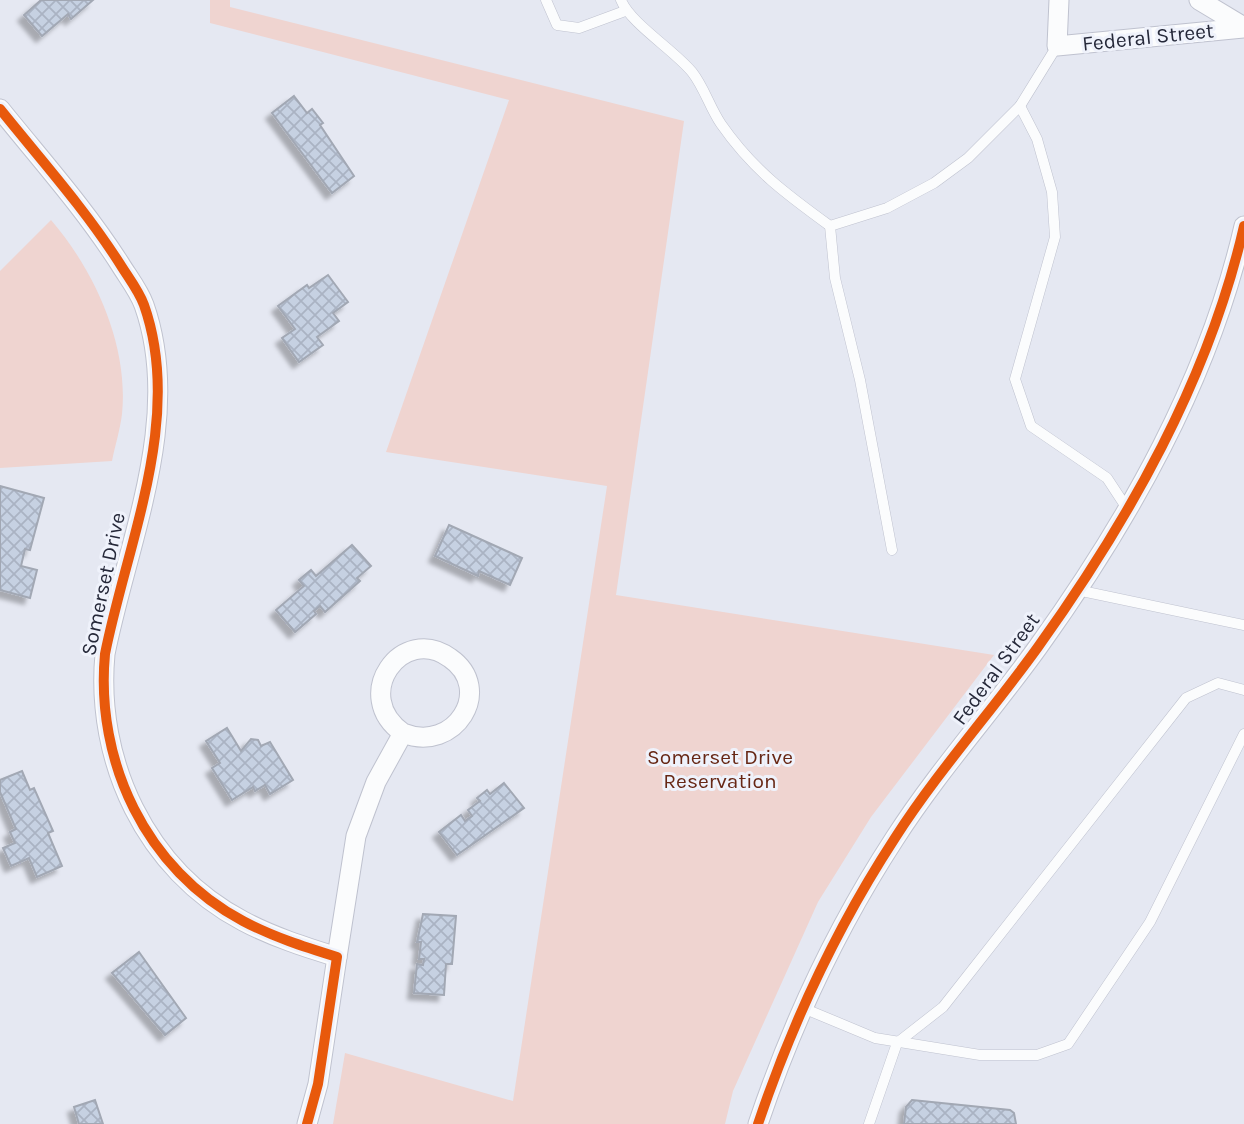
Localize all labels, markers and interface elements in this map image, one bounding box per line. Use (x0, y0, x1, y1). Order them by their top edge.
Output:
street label: Federal Street (1081, 18, 1215, 56)
street label: Somerset Drive (76, 510, 130, 658)
street label: Federal Street (947, 608, 1045, 729)
park label: Somerset Drive Reservation (647, 745, 793, 793)

